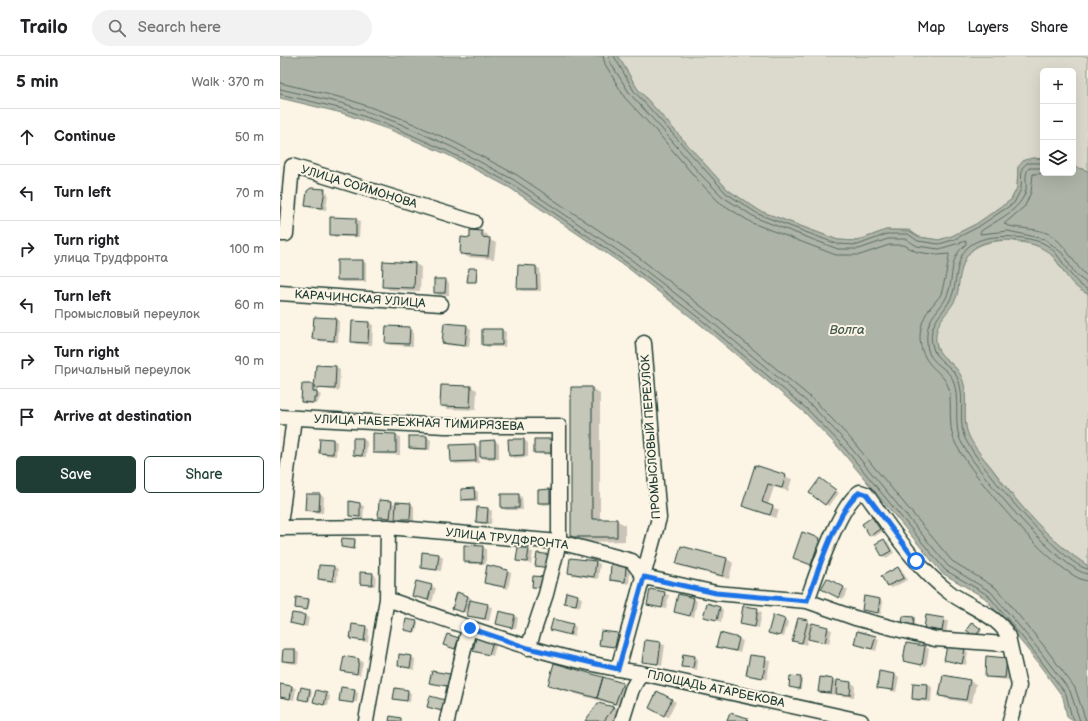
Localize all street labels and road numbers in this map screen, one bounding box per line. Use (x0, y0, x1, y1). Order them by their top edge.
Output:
street label: УЛИЦА СОЙМОНОВА (299, 162, 420, 212)
street label: КАРАЧИНСКАЯ УЛИЦА (294, 287, 427, 311)
street label: ПРОМЫСЛОВЫЙ ПЕРЕУЛОК (638, 354, 664, 520)
street label: УЛИЦА НАБЕРЕЖНАЯ ТИМИРЯЗЕВА (314, 412, 525, 434)
street label: УЛИЦА ТРУДФРОНТА (445, 525, 570, 553)
street label: ПЛОЩАДЬ АТАРБЕКОВА (646, 667, 787, 711)

